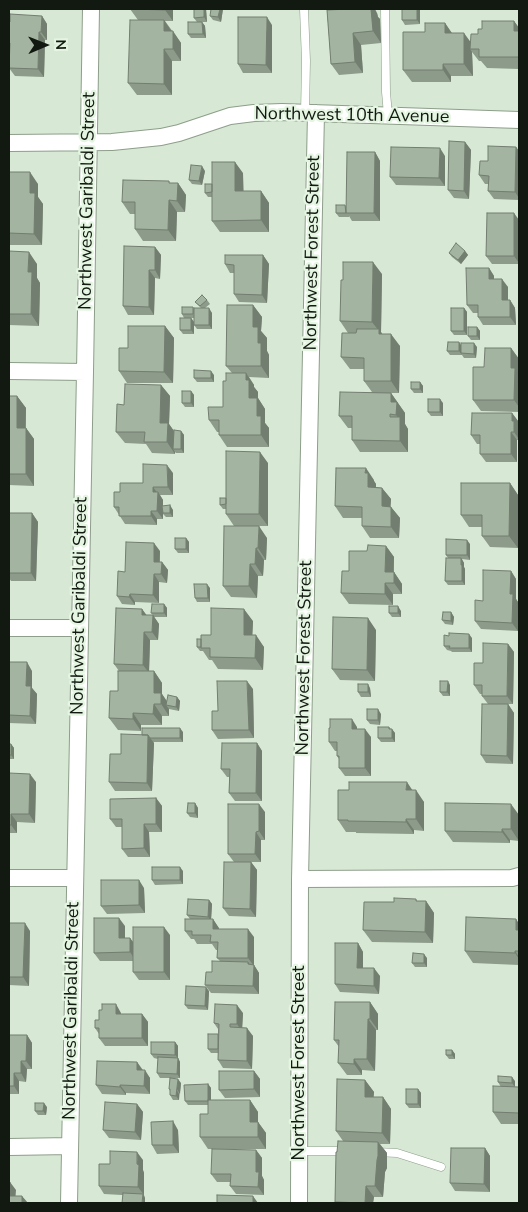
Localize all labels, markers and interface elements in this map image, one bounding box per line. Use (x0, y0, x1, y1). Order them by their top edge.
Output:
north arrow (20, 20, 70, 70)
text: N (51, 39, 70, 50)
street label: Northwest Garibaldi Street (75, 92, 101, 310)
street label: Northwest 10th Avenue (254, 104, 450, 128)
street label: Northwest Forest Street (301, 155, 325, 351)
street label: Northwest Garibaldi Street (67, 497, 93, 715)
street label: Northwest Forest Street (293, 560, 317, 756)
street label: Northwest Garibaldi Street (59, 902, 85, 1120)
street label: Northwest Forest Street (289, 966, 311, 1160)

